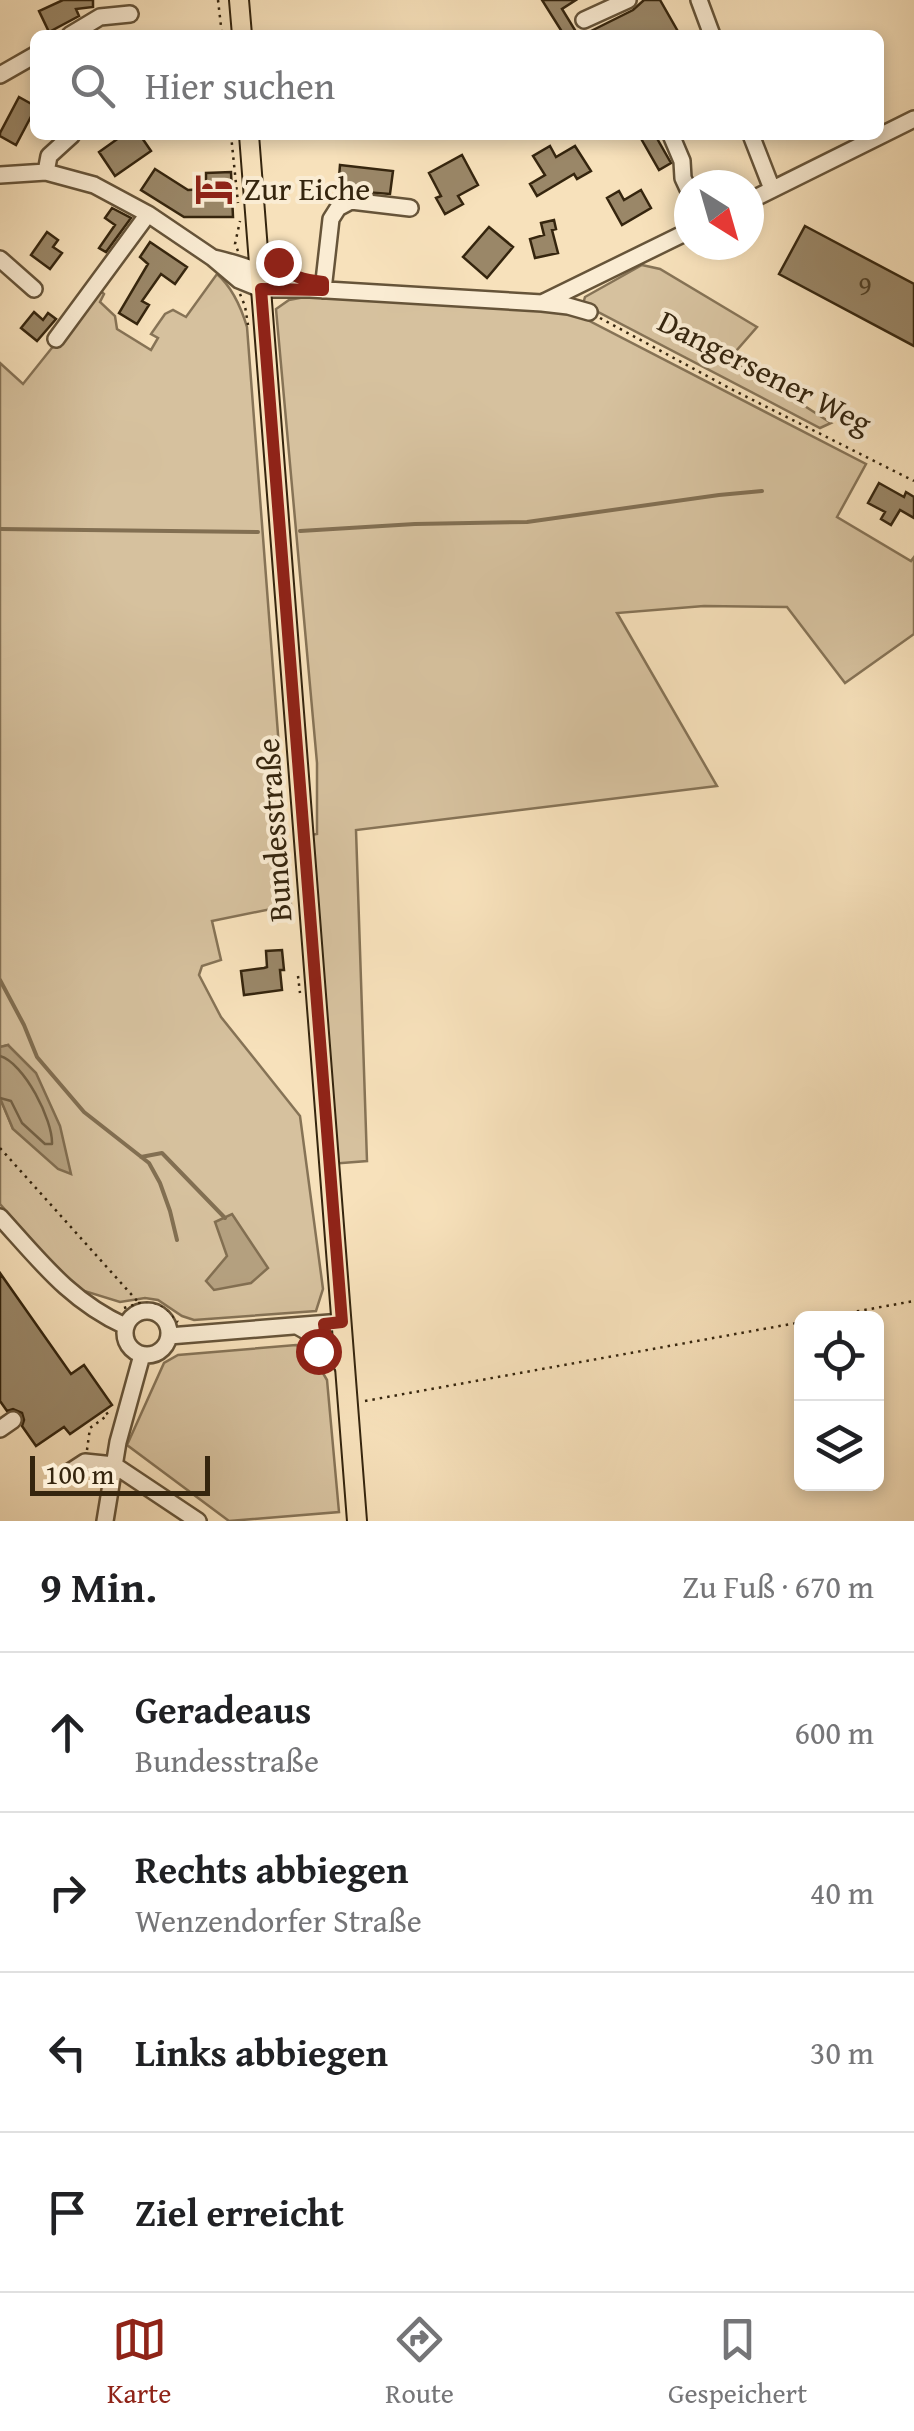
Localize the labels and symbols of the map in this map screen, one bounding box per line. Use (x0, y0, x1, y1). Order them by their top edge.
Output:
place label: Zur Eiche (244, 165, 370, 212)
hotel icon: Zur Eiche (193, 168, 235, 210)
north arrow (674, 170, 764, 260)
route end (256, 240, 302, 286)
house number: 9 (858, 264, 872, 305)
street label: Dangersener Weg (650, 297, 880, 446)
street label: Bundesstraße (244, 737, 303, 923)
route start (296, 1329, 342, 1375)
scale bar (30, 1451, 210, 1496)

